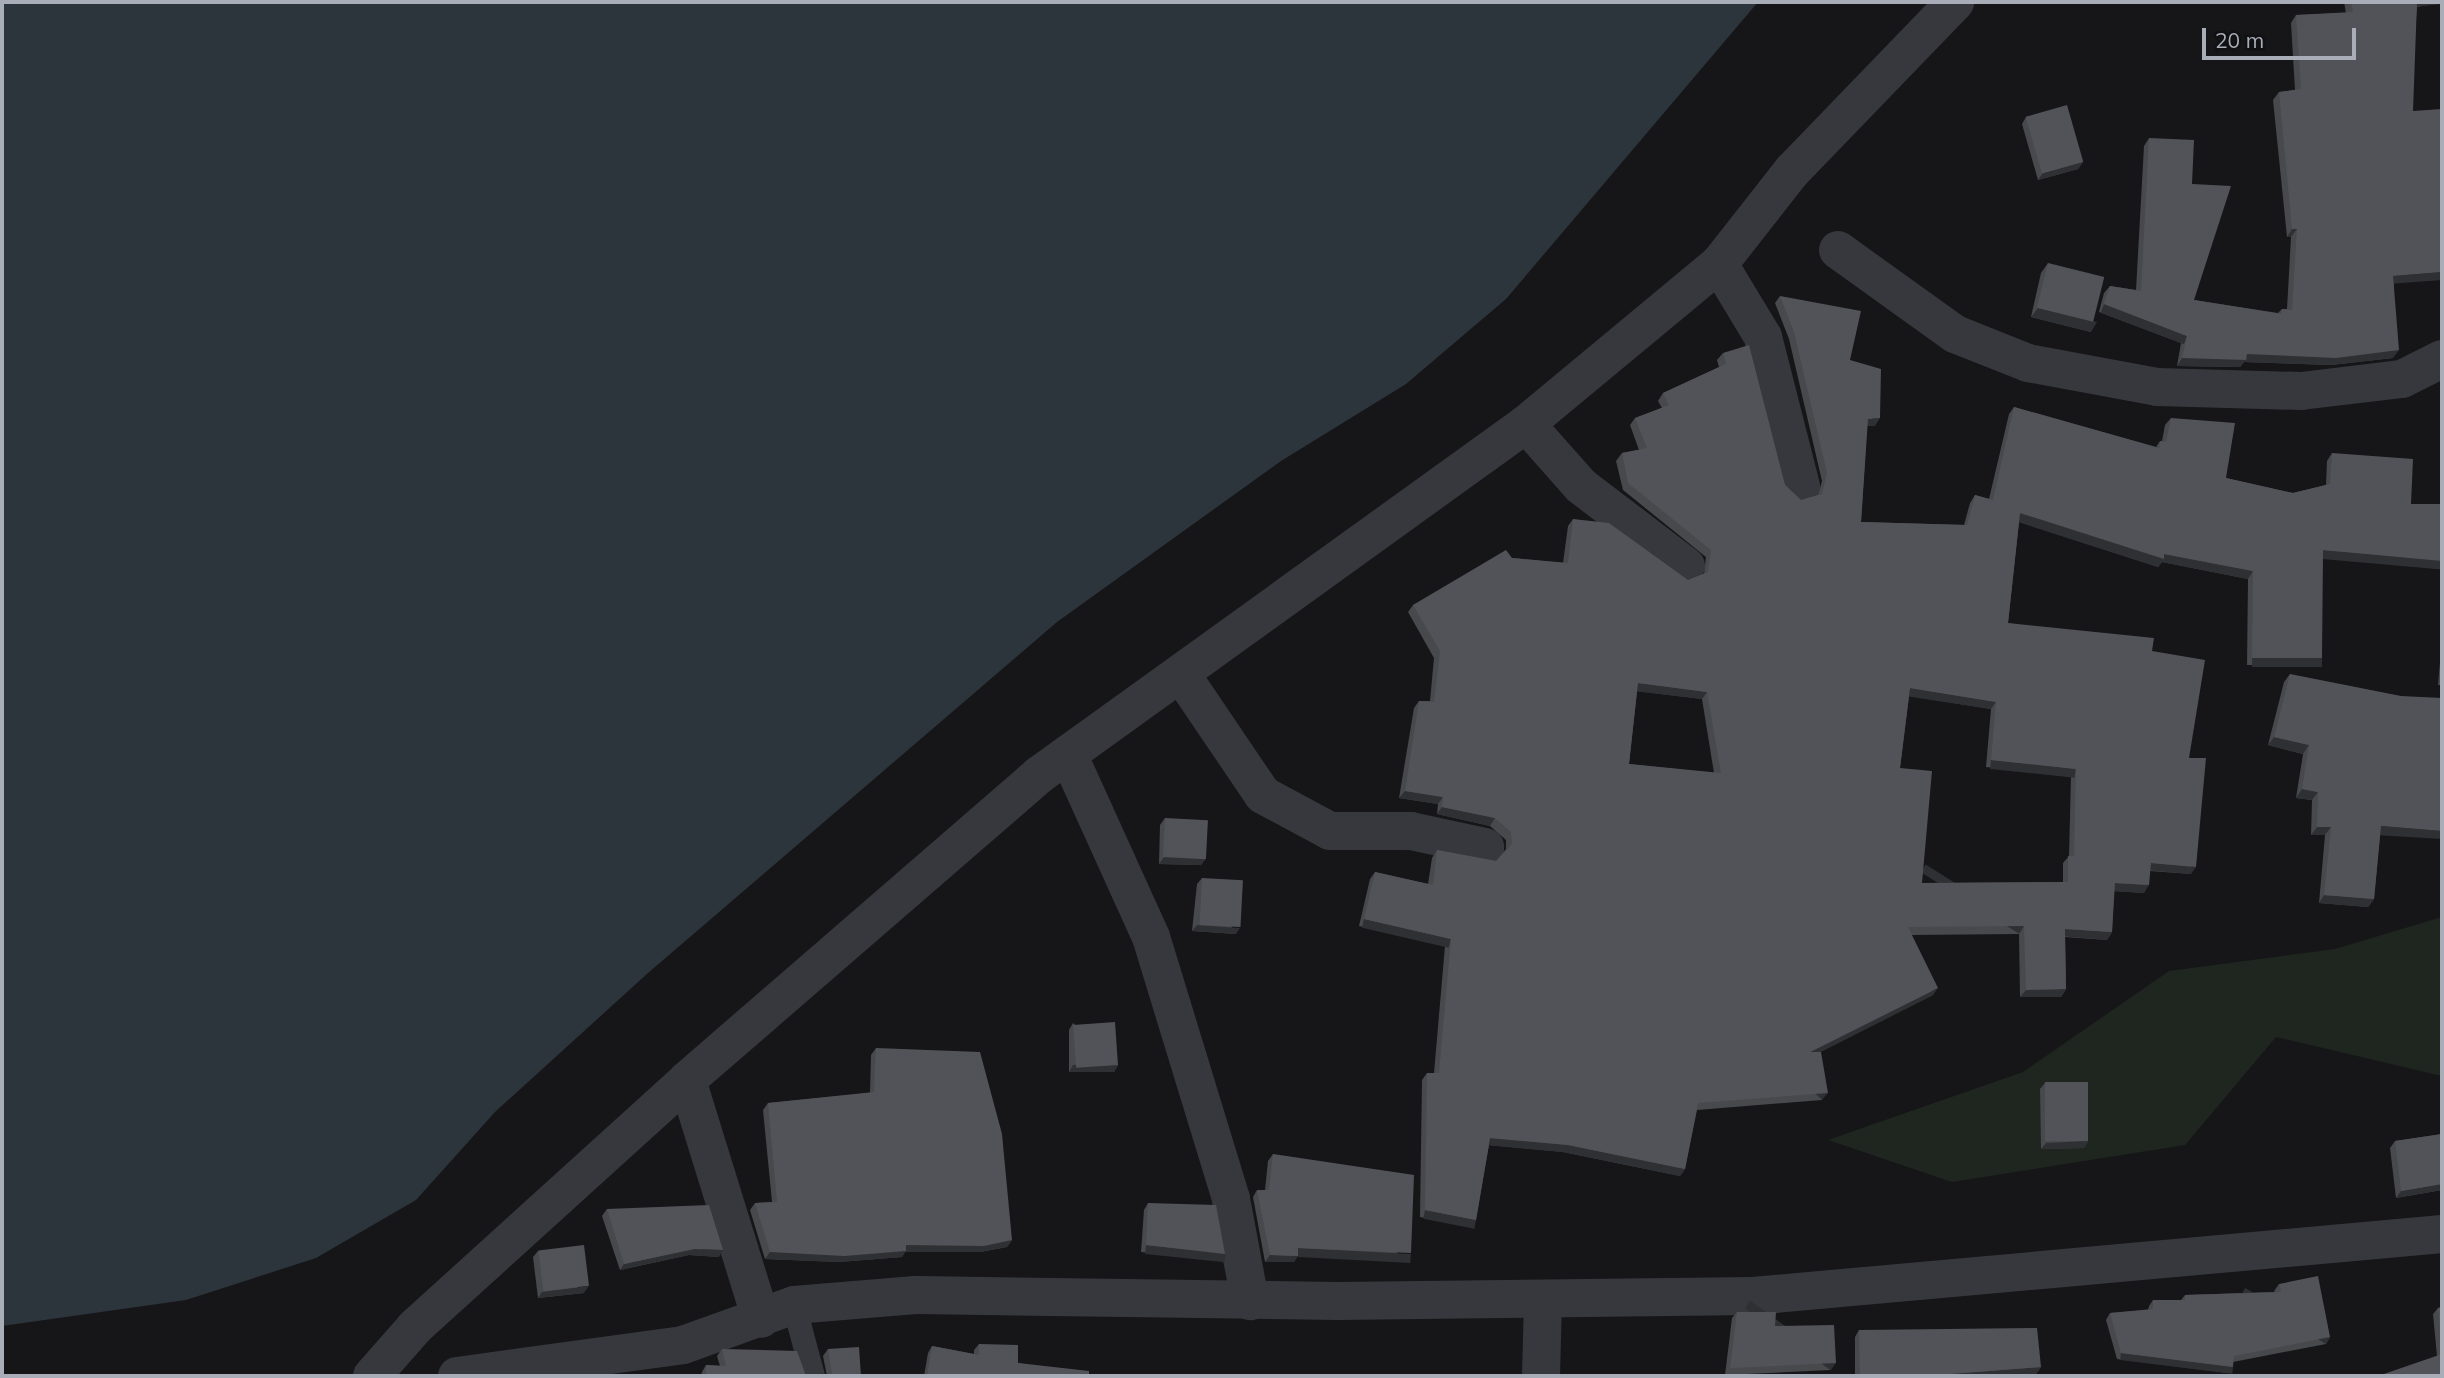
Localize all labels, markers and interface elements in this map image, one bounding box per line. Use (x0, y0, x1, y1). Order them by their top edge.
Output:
scale bar (2206, 14, 2360, 58)
text: 20 m (2215, 27, 2264, 53)

